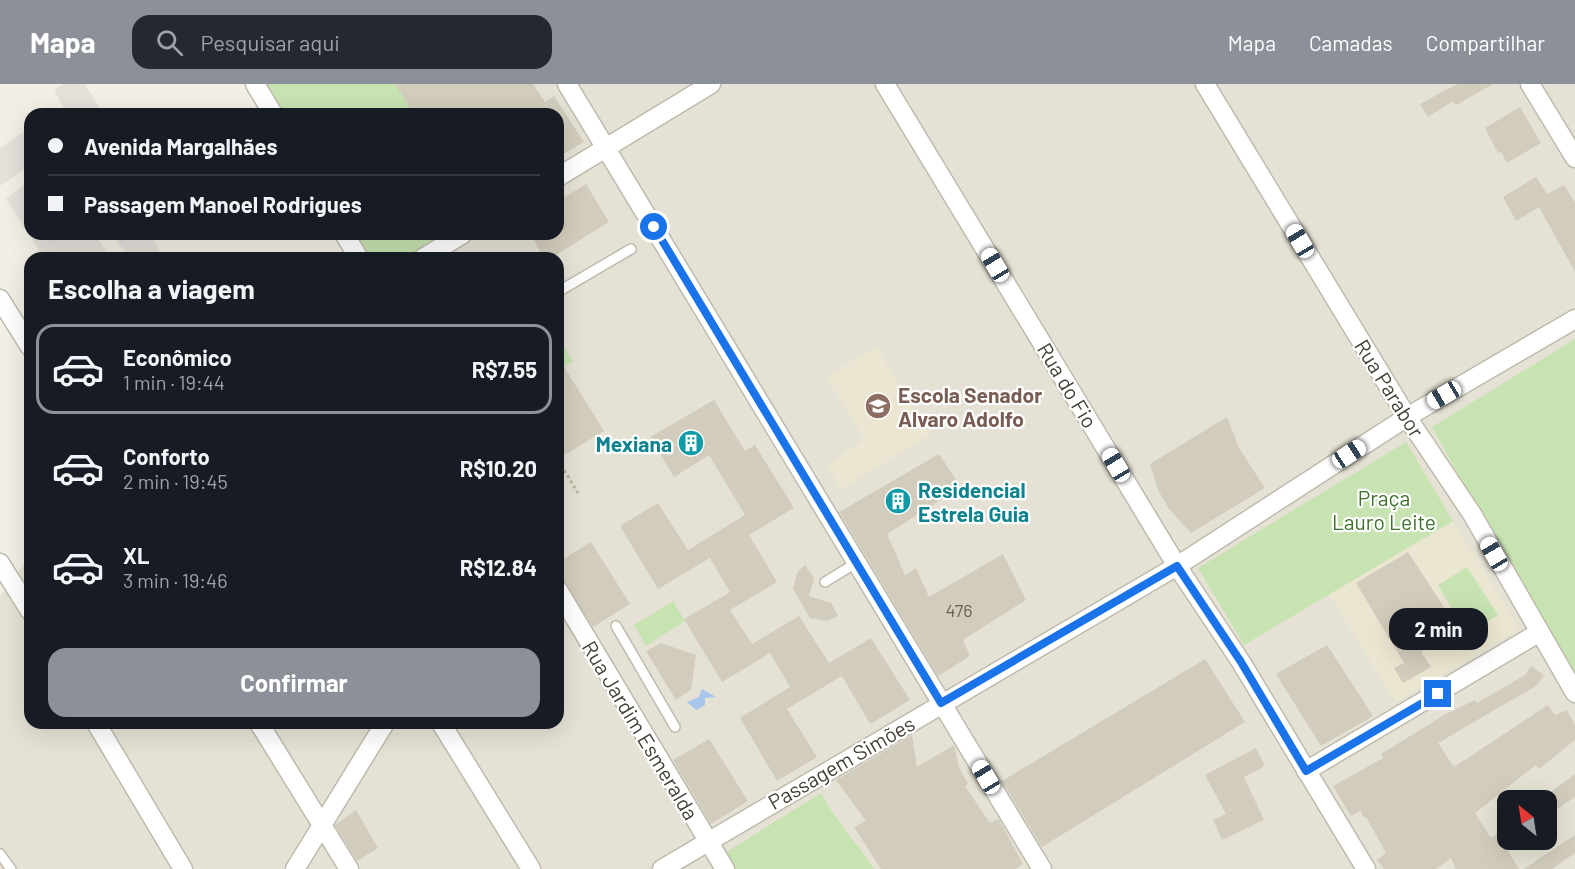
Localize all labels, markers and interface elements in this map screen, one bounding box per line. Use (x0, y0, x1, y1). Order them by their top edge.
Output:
search box (132, 15, 552, 69)
text: Mapa (30, 25, 96, 59)
icon: search (153, 26, 186, 59)
text: Pesquisar aqui (201, 29, 340, 55)
text: Mapa (1228, 30, 1276, 55)
text: Camadas (1309, 30, 1393, 55)
text: Compartilhar (1426, 30, 1545, 55)
text: Avenida Margalhães (84, 133, 277, 159)
text: Passagem Manoel Rodrigues (84, 191, 362, 217)
route start (640, 213, 667, 240)
car (1283, 221, 1317, 261)
car (978, 245, 1012, 285)
text: Escolha a viagem (48, 272, 255, 304)
street label: Rua Parabor (1350, 334, 1430, 442)
street label: Rua do Fio (1033, 338, 1103, 432)
icon: car (51, 342, 105, 396)
text: Econômico (123, 344, 232, 370)
text: R$7.55 (472, 356, 537, 382)
text: 1 min · 19:44 (123, 370, 225, 394)
car (1424, 378, 1464, 412)
place label: Escola Senador Alvaro Adolfo (898, 382, 1042, 431)
school or university icon: Escola Senador Alvaro Adolfo (863, 391, 893, 421)
building icon: Mexiana (676, 428, 706, 458)
place label: Mexiana (596, 431, 672, 456)
car (1329, 437, 1369, 471)
icon: car (51, 441, 105, 495)
text: Conforto (123, 443, 210, 469)
car (1099, 445, 1133, 485)
text: R$10.20 (460, 455, 537, 481)
text: 2 min · 19:45 (123, 469, 228, 493)
place label: Residencial Estrela Guia (918, 477, 1029, 526)
park label: Praça Lauro Leite (1332, 485, 1436, 534)
building icon: Residencial Estrela Guia (883, 486, 913, 516)
car (1477, 534, 1511, 574)
icon: car (51, 540, 105, 594)
text: XL (123, 542, 149, 568)
text: R$12.84 (460, 554, 537, 580)
text: 3 min · 19:46 (123, 568, 227, 592)
house number: 476 (945, 599, 973, 621)
callout: 2 min (1388, 607, 1488, 649)
text: 2 min (1415, 617, 1462, 641)
street label: Rua Jardim Esmeralda (578, 636, 704, 824)
button: Confirmar (48, 648, 540, 717)
route end (1424, 680, 1451, 707)
street label: Passagem Simões (763, 710, 919, 814)
car (969, 757, 1003, 797)
north arrow (1497, 790, 1557, 850)
map controls (1497, 790, 1557, 850)

